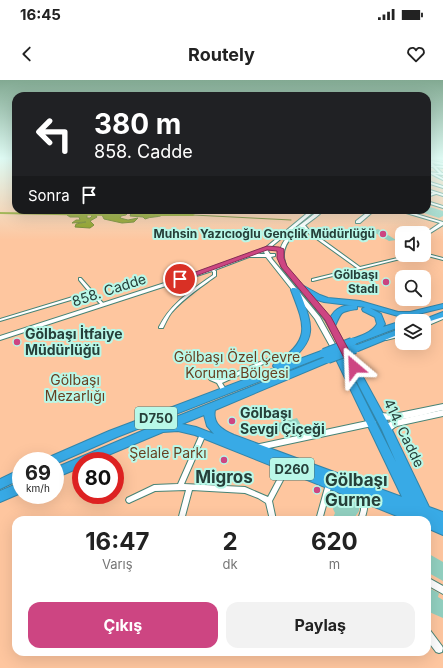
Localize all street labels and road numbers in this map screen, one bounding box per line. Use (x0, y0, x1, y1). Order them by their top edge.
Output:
street label: 858. Cadde (70, 270, 148, 309)
street label: 414. Cadde (381, 396, 428, 470)
road number: D750 (135, 407, 177, 429)
road number: D260 (270, 458, 314, 480)

